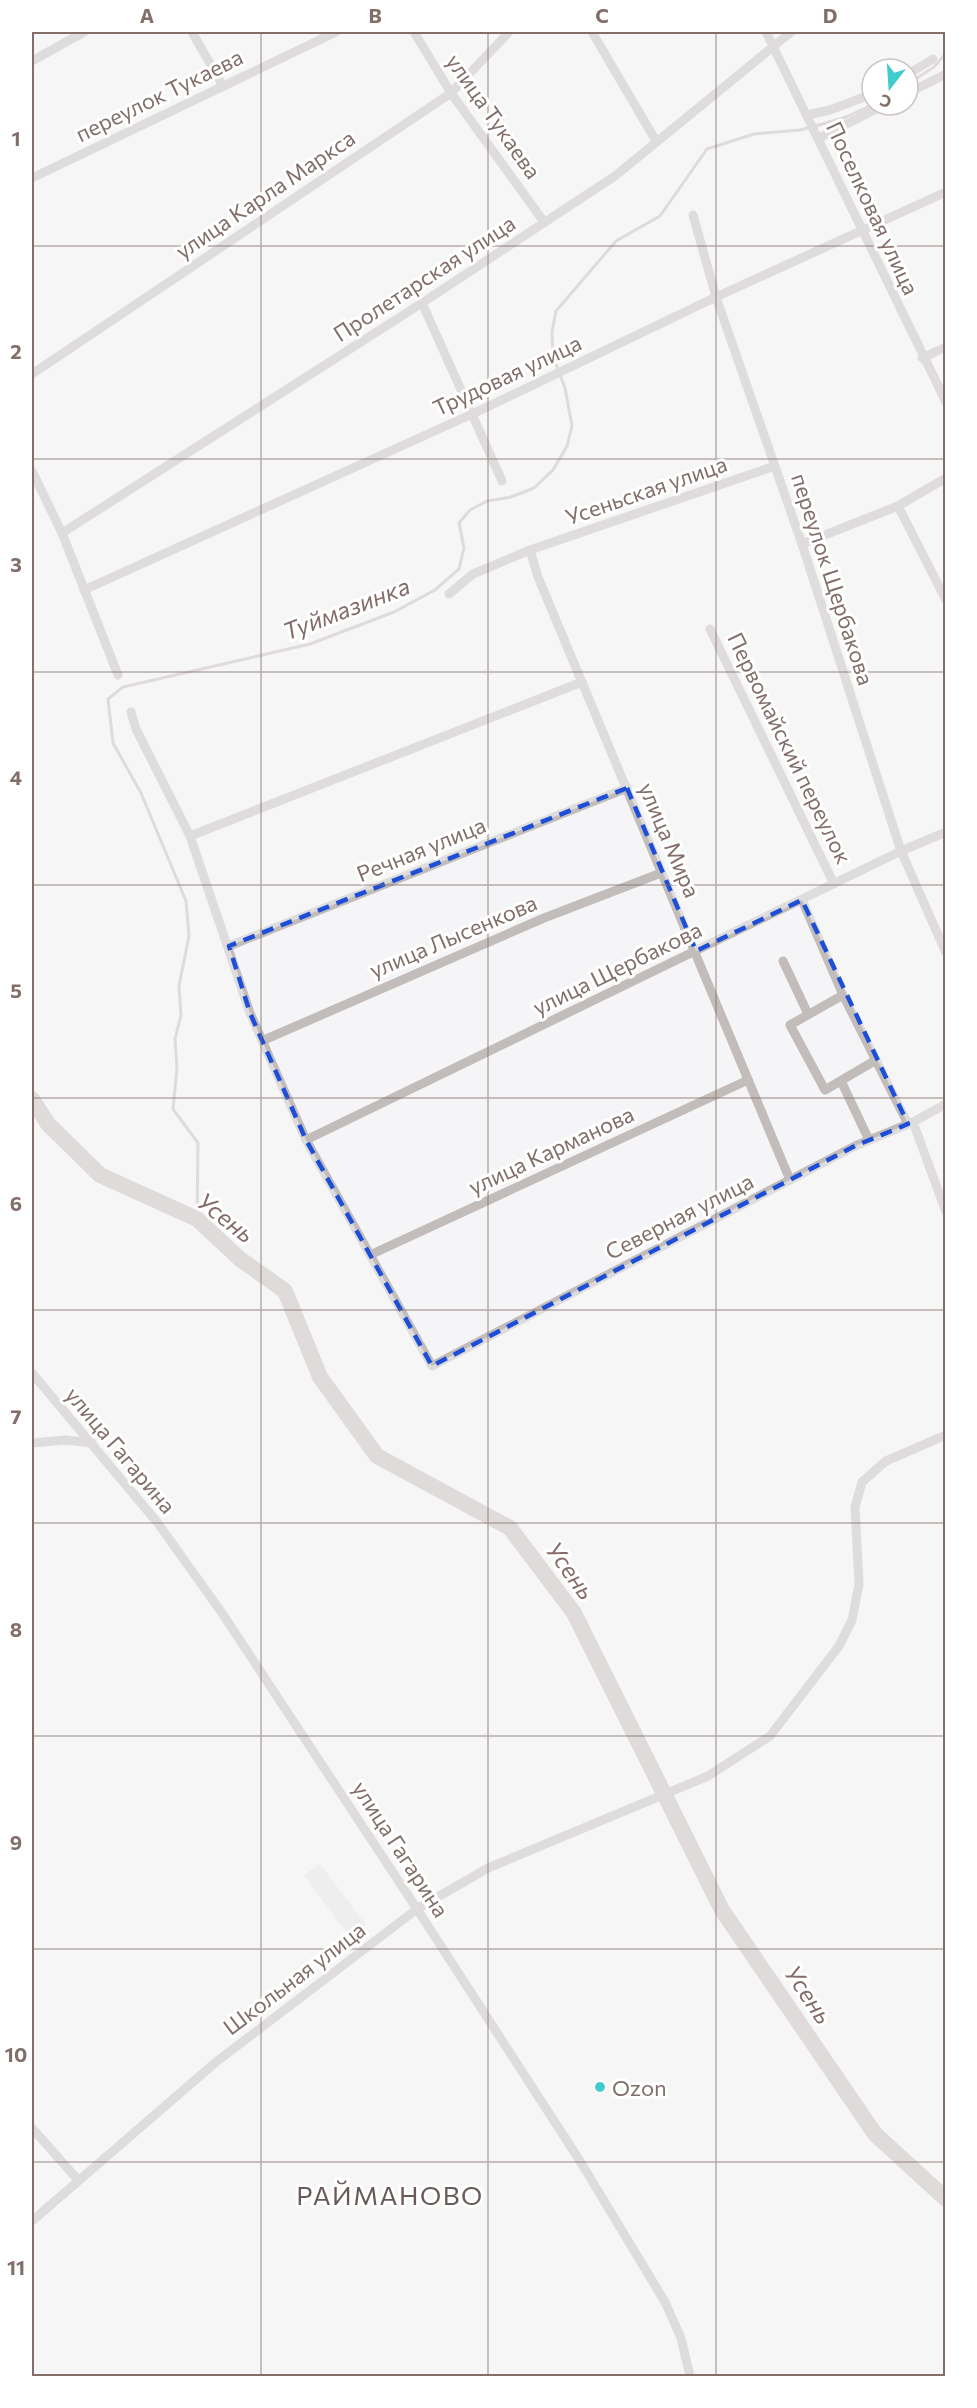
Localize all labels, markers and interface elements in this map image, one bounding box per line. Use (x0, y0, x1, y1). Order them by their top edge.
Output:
text: A (140, 3, 154, 27)
text: B (368, 3, 382, 27)
text: C (595, 3, 609, 27)
text: D (823, 3, 837, 27)
street label: переулок Тукаева (71, 43, 247, 147)
street label: улица Тукаева (441, 48, 547, 184)
north arrow (860, 57, 920, 117)
text: С (877, 91, 893, 113)
street label: Поселковая улица (821, 117, 925, 299)
street label: улица Карла Маркса (170, 124, 360, 264)
text: 1 (11, 126, 21, 150)
street label: Пролетарская улица (328, 209, 520, 347)
street label: Трудовая улица (429, 329, 585, 421)
text: 2 (10, 339, 22, 363)
street label: Усеньская улица (562, 450, 730, 530)
street label: переулок Щербакова (786, 470, 880, 688)
text: 3 (10, 552, 22, 576)
water label: Туймазинка (278, 570, 414, 646)
street label: Первомайский переулок (722, 628, 858, 868)
text: 4 (10, 765, 22, 789)
street label: улица Мира (634, 778, 706, 902)
street label: Речная улица (353, 811, 489, 887)
street label: улица Лысенкова (365, 889, 541, 983)
street label: улица Щербакова (528, 915, 706, 1021)
text: 5 (10, 978, 22, 1002)
street label: улица Карманова (464, 1100, 638, 1200)
street label: Северная улица (600, 1167, 758, 1265)
water label: Усень (192, 1186, 260, 1248)
text: 6 (10, 1191, 22, 1215)
street label: улица Гагарина (60, 1381, 182, 1519)
text: 7 (11, 1404, 22, 1428)
water label: Усень (540, 1535, 602, 1605)
text: 8 (10, 1617, 22, 1641)
street label: улица Гагарина (347, 1776, 455, 1922)
text: 9 (10, 1830, 22, 1854)
street label: Школьная улица (218, 1916, 370, 2040)
water label: Усень (779, 1959, 839, 2029)
text: 10 (5, 2042, 27, 2066)
place label: Ozon (612, 2074, 667, 2101)
marker: Ozon (593, 2080, 607, 2094)
district label: РАЙМАНОВО (296, 2179, 484, 2210)
text: 11 (7, 2255, 25, 2279)

